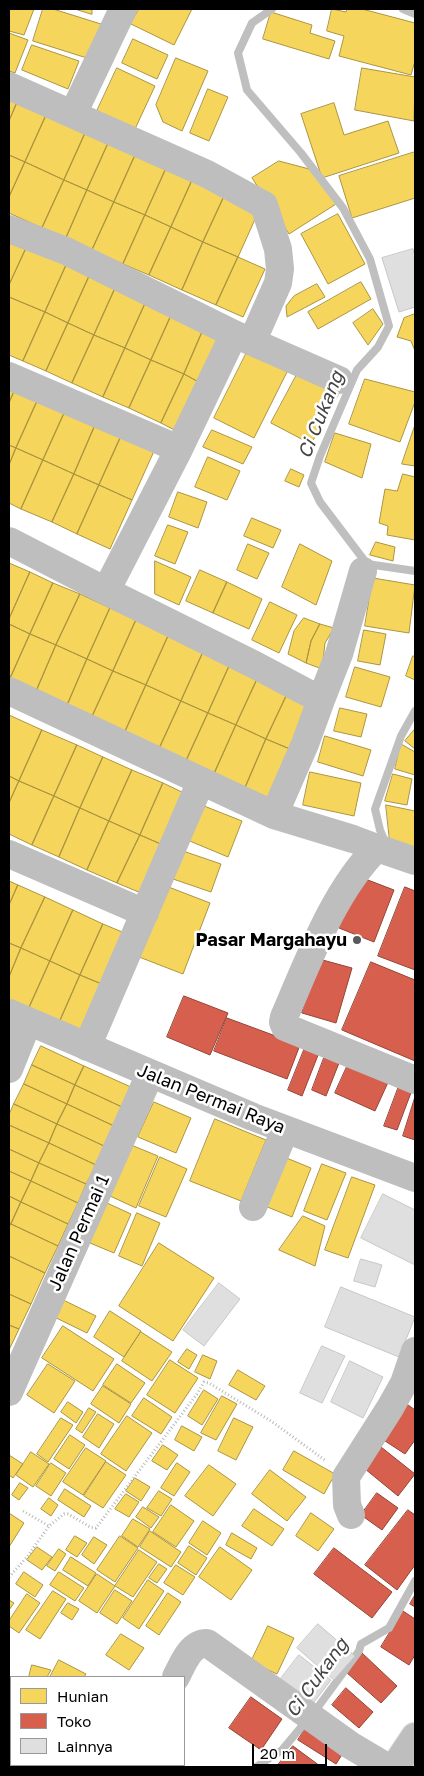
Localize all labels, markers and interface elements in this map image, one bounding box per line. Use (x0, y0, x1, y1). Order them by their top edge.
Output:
water label: Ci Cukang (293, 368, 349, 462)
place label: Pasar Margahayu (195, 929, 347, 951)
marker: Pasar Margahayu (351, 934, 363, 946)
street label: Jalan Permai Raya (134, 1059, 288, 1139)
street label: Jalan Permai 1 (44, 1172, 114, 1294)
water label: Ci Cukang (281, 1634, 353, 1722)
legend (10, 1676, 185, 1766)
text: Hunian (57, 1687, 108, 1705)
text: Toko (57, 1712, 91, 1730)
scale bar (254, 1734, 329, 1766)
text: Lainnya (57, 1737, 113, 1755)
text: 20 m (260, 1744, 295, 1762)

